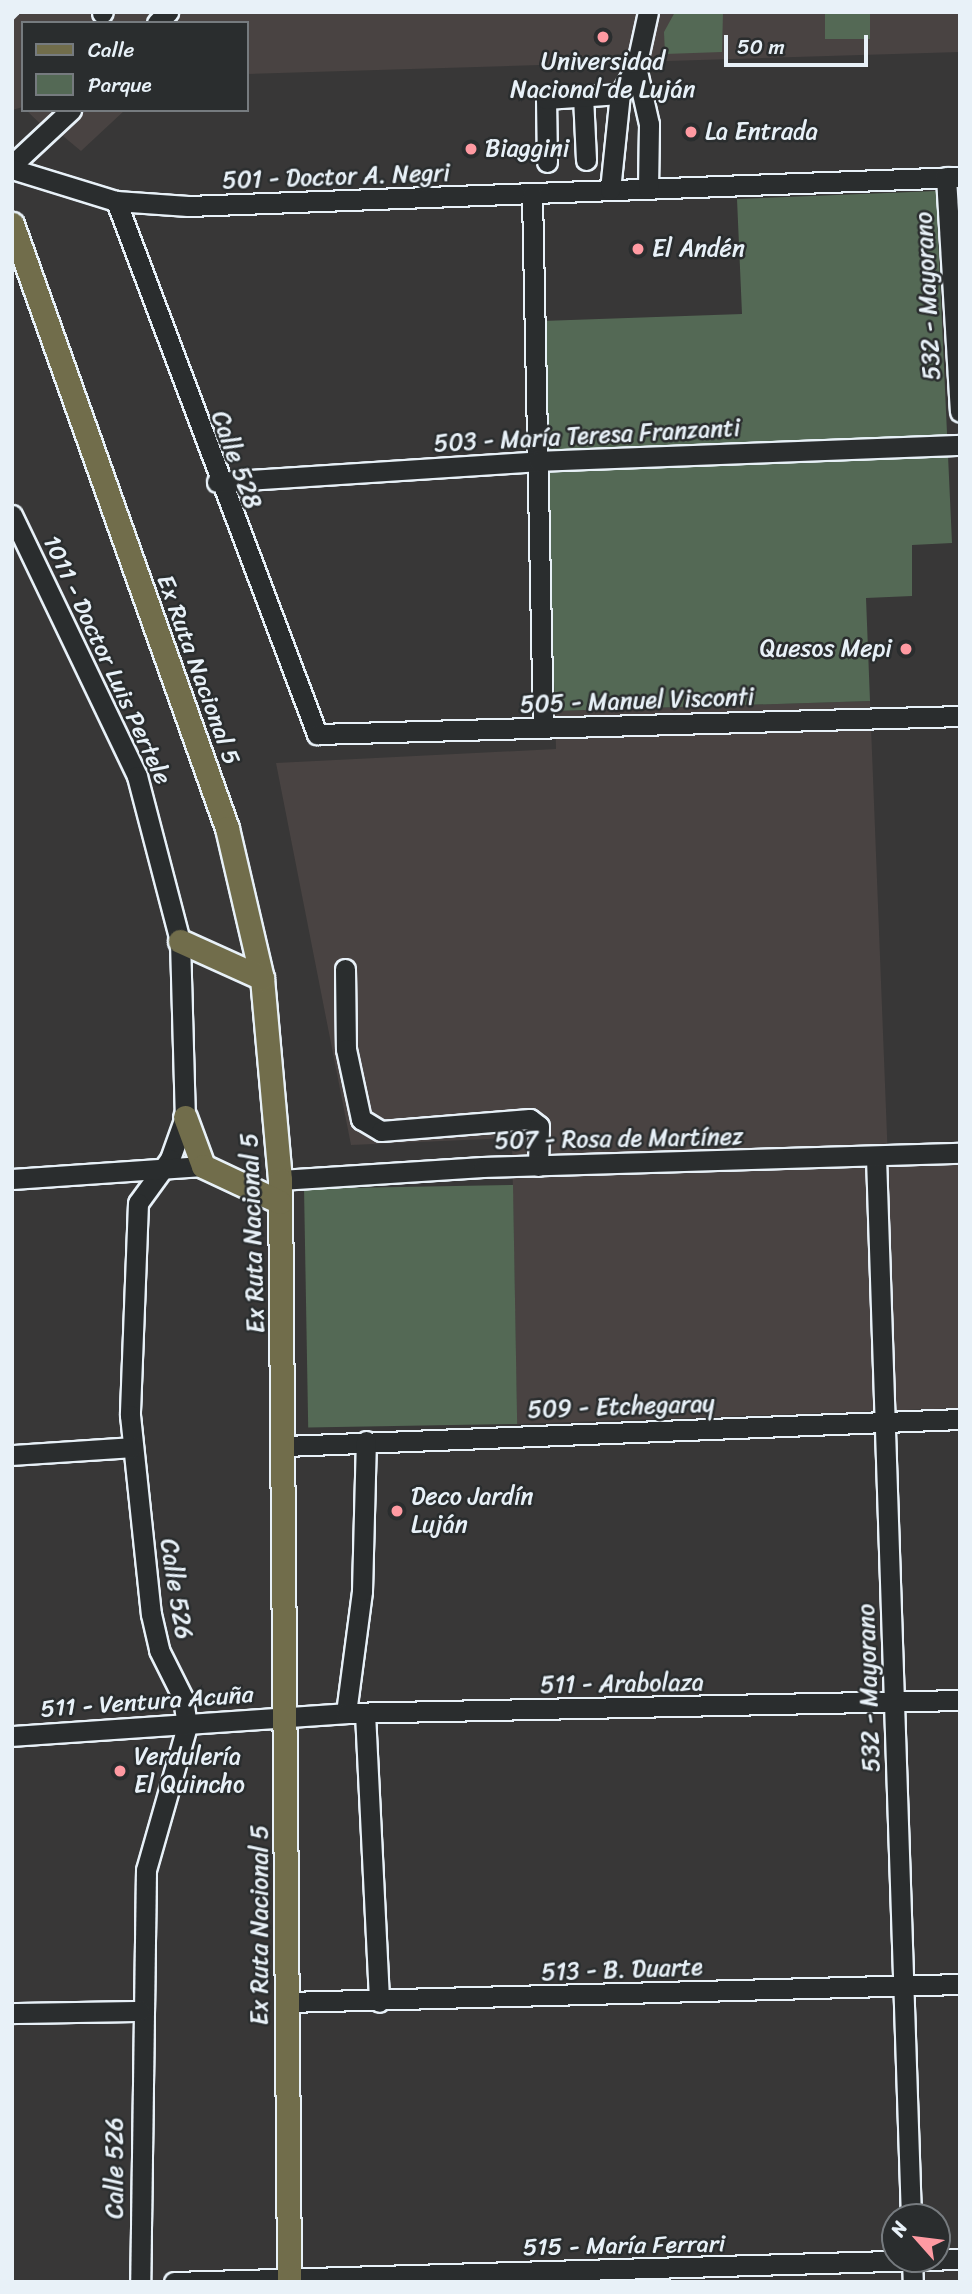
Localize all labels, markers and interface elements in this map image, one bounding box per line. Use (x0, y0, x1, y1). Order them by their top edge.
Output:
legend (21, 21, 248, 112)
scale bar (727, 21, 870, 65)
text: 50 m (737, 28, 785, 66)
marker: Universidad Nacional de Luján (595, 29, 611, 45)
text: Calle (88, 31, 134, 69)
place label: Universidad Nacional de Luján (510, 48, 696, 104)
text: Parque (88, 66, 152, 104)
place label: La Entrada (705, 118, 818, 146)
marker: La Entrada (683, 124, 699, 140)
place label: Biaggini (485, 135, 569, 163)
marker: Biaggini (463, 141, 479, 157)
street label: 501 - Doctor A. Negri (222, 159, 450, 195)
street label: 532 - Mayorano (909, 211, 947, 381)
place label: El Andén (652, 235, 745, 263)
marker: El Andén (630, 241, 646, 257)
street label: Calle 528 (205, 407, 267, 513)
street label: 503 - María Teresa Franzanti (432, 414, 742, 458)
street label: 1011 - Doctor Luis Pertele (36, 530, 178, 790)
street label: Ex Ruta Nacional 5 (150, 571, 246, 769)
place label: Quesos Mepi (760, 635, 892, 663)
marker: Quesos Mepi (898, 641, 914, 657)
street label: 505 - Manuel Visconti (518, 682, 756, 720)
street label: 507 - Rosa de Martínez (494, 1122, 744, 1156)
street label: Ex Ruta Nacional 5 (235, 1133, 271, 1333)
street label: 509 - Etchegaray (527, 1389, 715, 1425)
place label: Deco Jardín Luján (411, 1483, 534, 1539)
marker: Deco Jardín Luján (389, 1503, 405, 1519)
street label: Calle 526 (154, 1537, 198, 1641)
street label: 532 - Mayorano (852, 1603, 886, 1773)
street label: 511 - Arabolaza (540, 1668, 704, 1700)
street label: 511 - Ventura Acuña (39, 1680, 255, 1724)
place label: Verdulería El Quincho (134, 1743, 245, 1799)
marker: Verdulería El Quincho (112, 1763, 128, 1779)
street label: Ex Ruta Nacional 5 (246, 1825, 274, 2025)
street label: 513 - B. Duarte (541, 1953, 703, 1987)
street label: Calle 526 (101, 2117, 129, 2219)
north arrow (881, 2203, 951, 2273)
text: N (881, 2215, 916, 2242)
street label: 515 - María Ferrari (522, 2230, 726, 2262)

